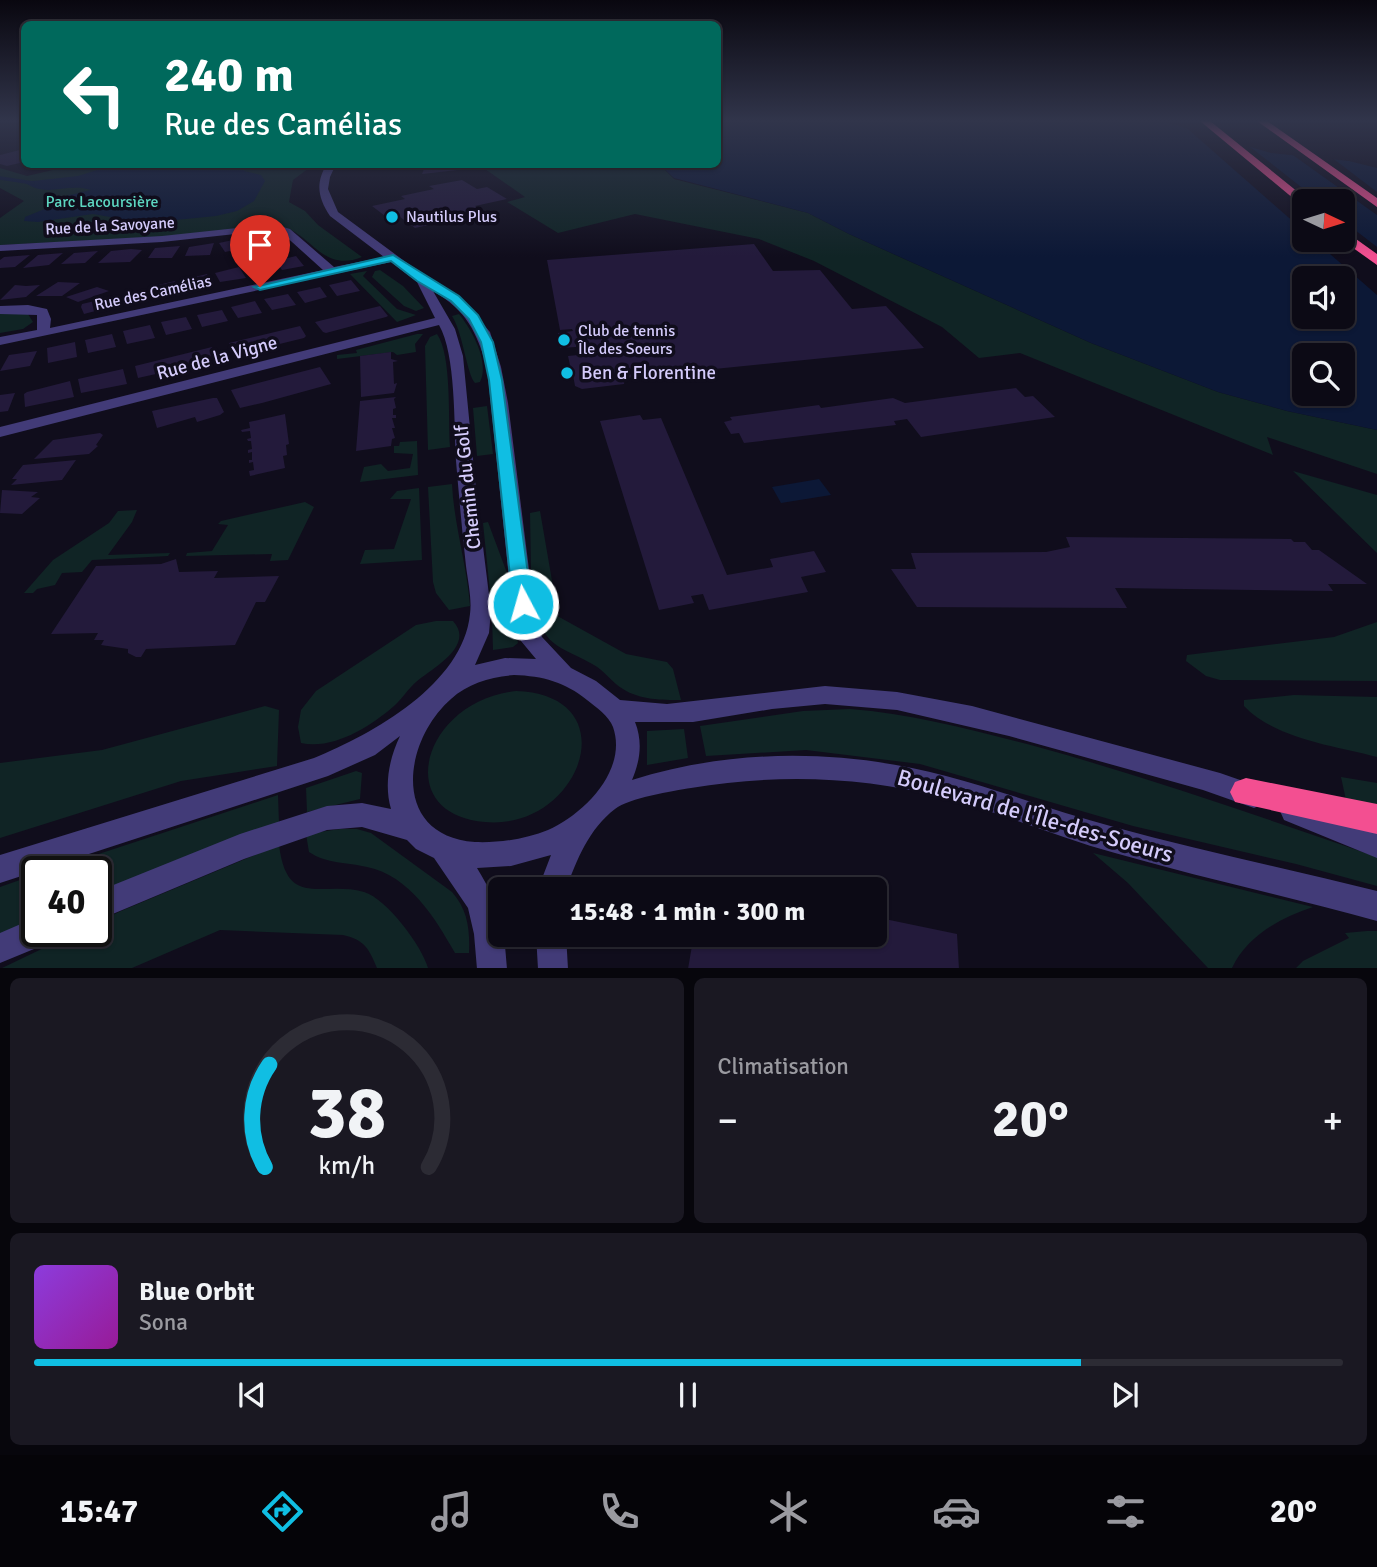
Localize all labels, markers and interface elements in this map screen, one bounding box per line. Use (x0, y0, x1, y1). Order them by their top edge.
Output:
text: 240 m (164, 45, 294, 105)
icon: left (49, 49, 140, 140)
text: Rue des Camélias (164, 105, 402, 144)
north arrow (1292, 189, 1354, 252)
map controls (1292, 189, 1355, 406)
park label: Parc Lacoursière (45, 192, 159, 212)
place label: Nautilus Plus (406, 207, 497, 227)
marker: Nautilus Plus (384, 209, 400, 225)
street label: Rue de la Savoyane (45, 213, 175, 239)
pin (230, 215, 290, 287)
icon: arrive (241, 226, 279, 264)
button: sound (1292, 266, 1355, 329)
street label: Rue des Camélias (93, 271, 213, 315)
place label: Club de tennis Île des Soeurs (577, 321, 675, 359)
street label: Rue de la Vigne (154, 330, 280, 386)
marker: Club de tennis Île des Soeurs (556, 332, 572, 348)
button: search (1292, 343, 1355, 406)
place label: Ben & Florentine (581, 361, 716, 385)
marker: Ben & Florentine (559, 365, 575, 381)
street label: Chemin du Golf (449, 422, 486, 550)
position arrow (486, 567, 560, 641)
street label: Boulevard de l'Île-des-Soeurs (894, 763, 1176, 869)
speed limit sign: 40 (21, 856, 112, 947)
text: 15:48 · 1 min · 300 m (570, 896, 805, 928)
text: Climatisation (718, 1052, 849, 1081)
text: 38 (307, 1069, 386, 1158)
text: 20° (992, 1087, 1069, 1151)
text: − (718, 1097, 738, 1144)
text: + (1322, 1097, 1343, 1144)
text: km/h (318, 1149, 375, 1180)
text: Blue Orbit (139, 1276, 255, 1308)
text: Sona (139, 1308, 188, 1337)
icon: previous (233, 1376, 271, 1414)
icon: pause (669, 1376, 707, 1414)
icon: next (1106, 1376, 1144, 1414)
icon: directions (258, 1487, 307, 1536)
icon: music (427, 1487, 476, 1536)
icon: phone (595, 1487, 644, 1536)
icon: climate (764, 1487, 813, 1536)
icon: car (932, 1487, 981, 1536)
icon: filters (1101, 1487, 1150, 1536)
text: 15:47 (60, 1492, 138, 1531)
text: 20° (1270, 1492, 1317, 1531)

